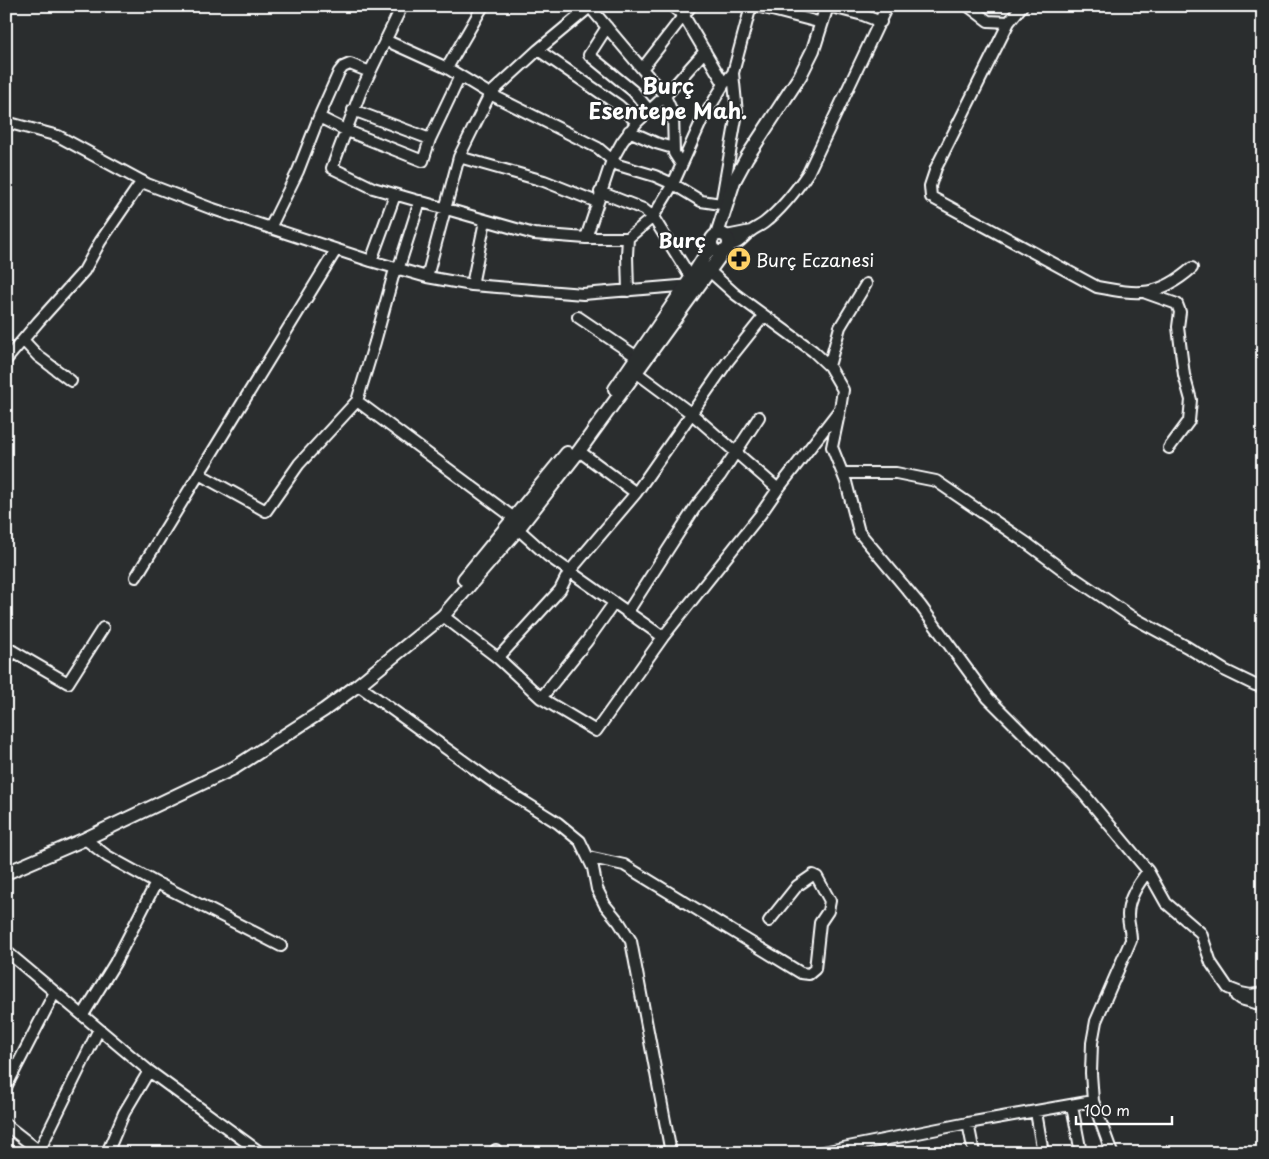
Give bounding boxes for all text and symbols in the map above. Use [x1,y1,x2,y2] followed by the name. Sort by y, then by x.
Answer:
[589,68,747,126] district label: Burç Esentepe Mah.
[658,225,706,255] district label: Burç
[726,246,752,272] pharmacy icon: Burç Eczanesi
[756,246,874,273] place label: Burç Eczanesi
[1076,1094,1173,1126] scale bar
[1084,1098,1130,1121] text: 100 m

